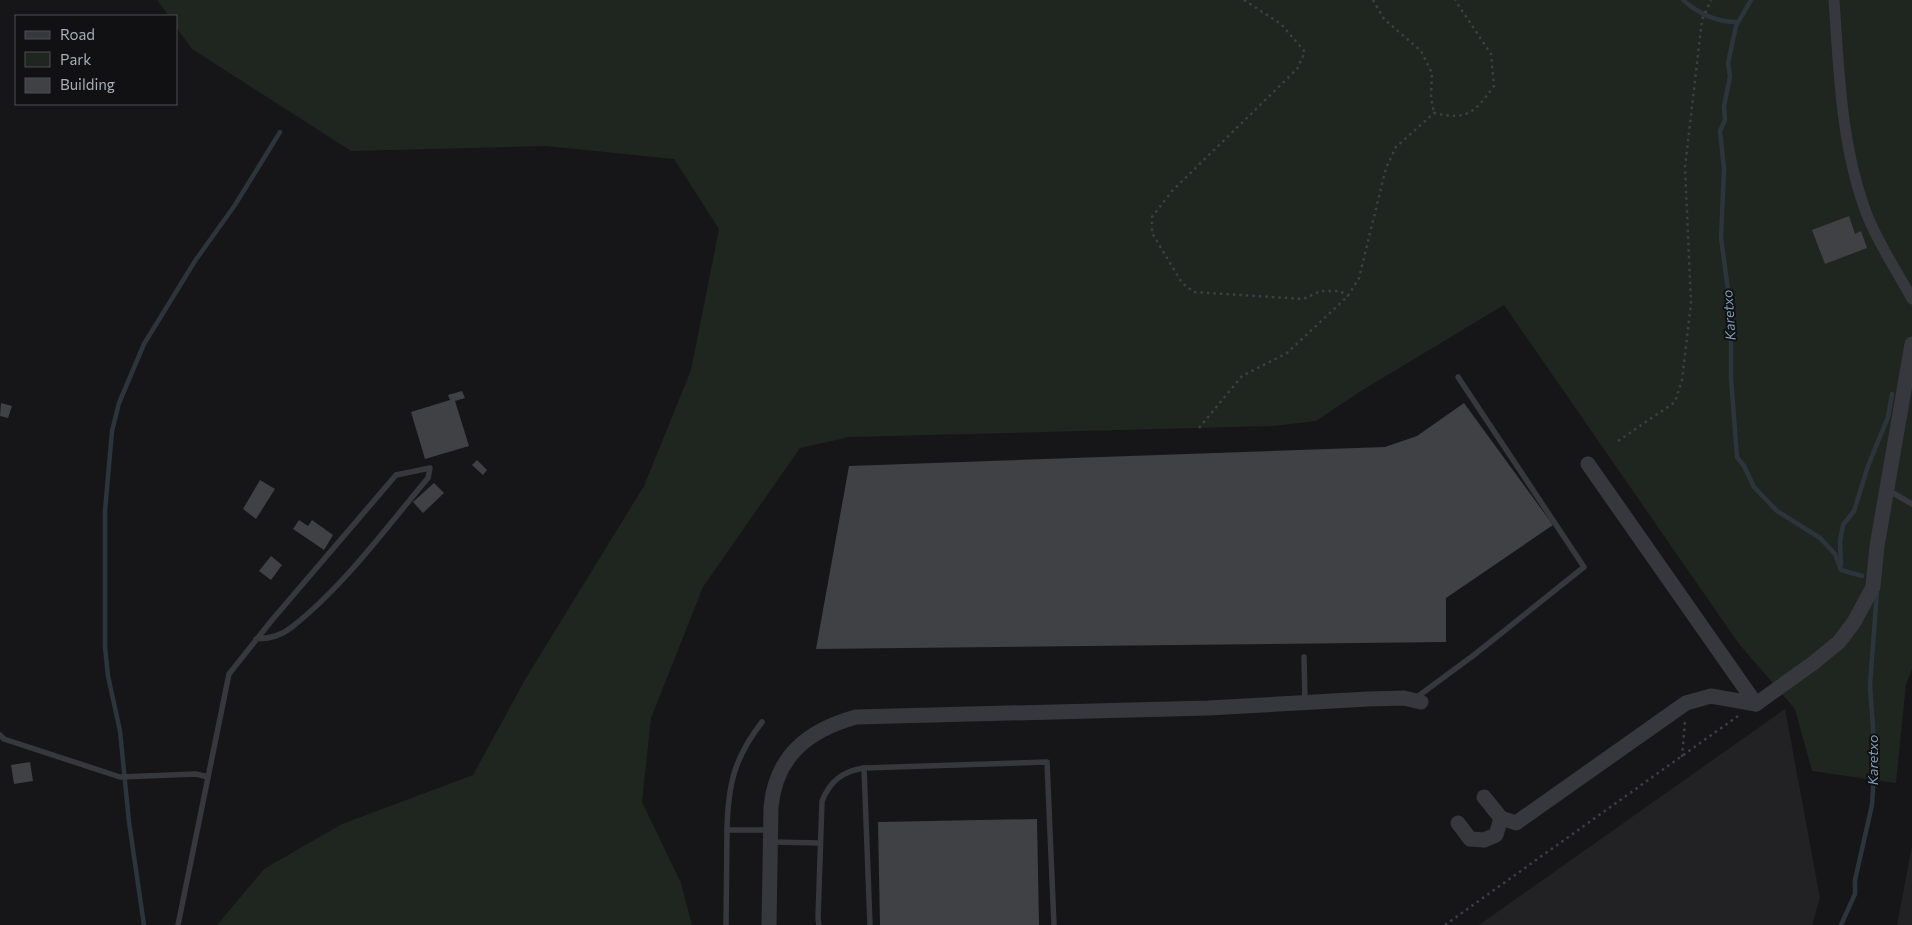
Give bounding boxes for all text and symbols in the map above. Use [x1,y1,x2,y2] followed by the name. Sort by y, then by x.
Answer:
[15,15,178,105] legend
[60,25,95,43] text: Road
[60,50,91,68] text: Park
[60,75,115,93] text: Building
[1718,289,1739,341] water label: Karetxo
[1864,735,1881,785] water label: Karetxo

